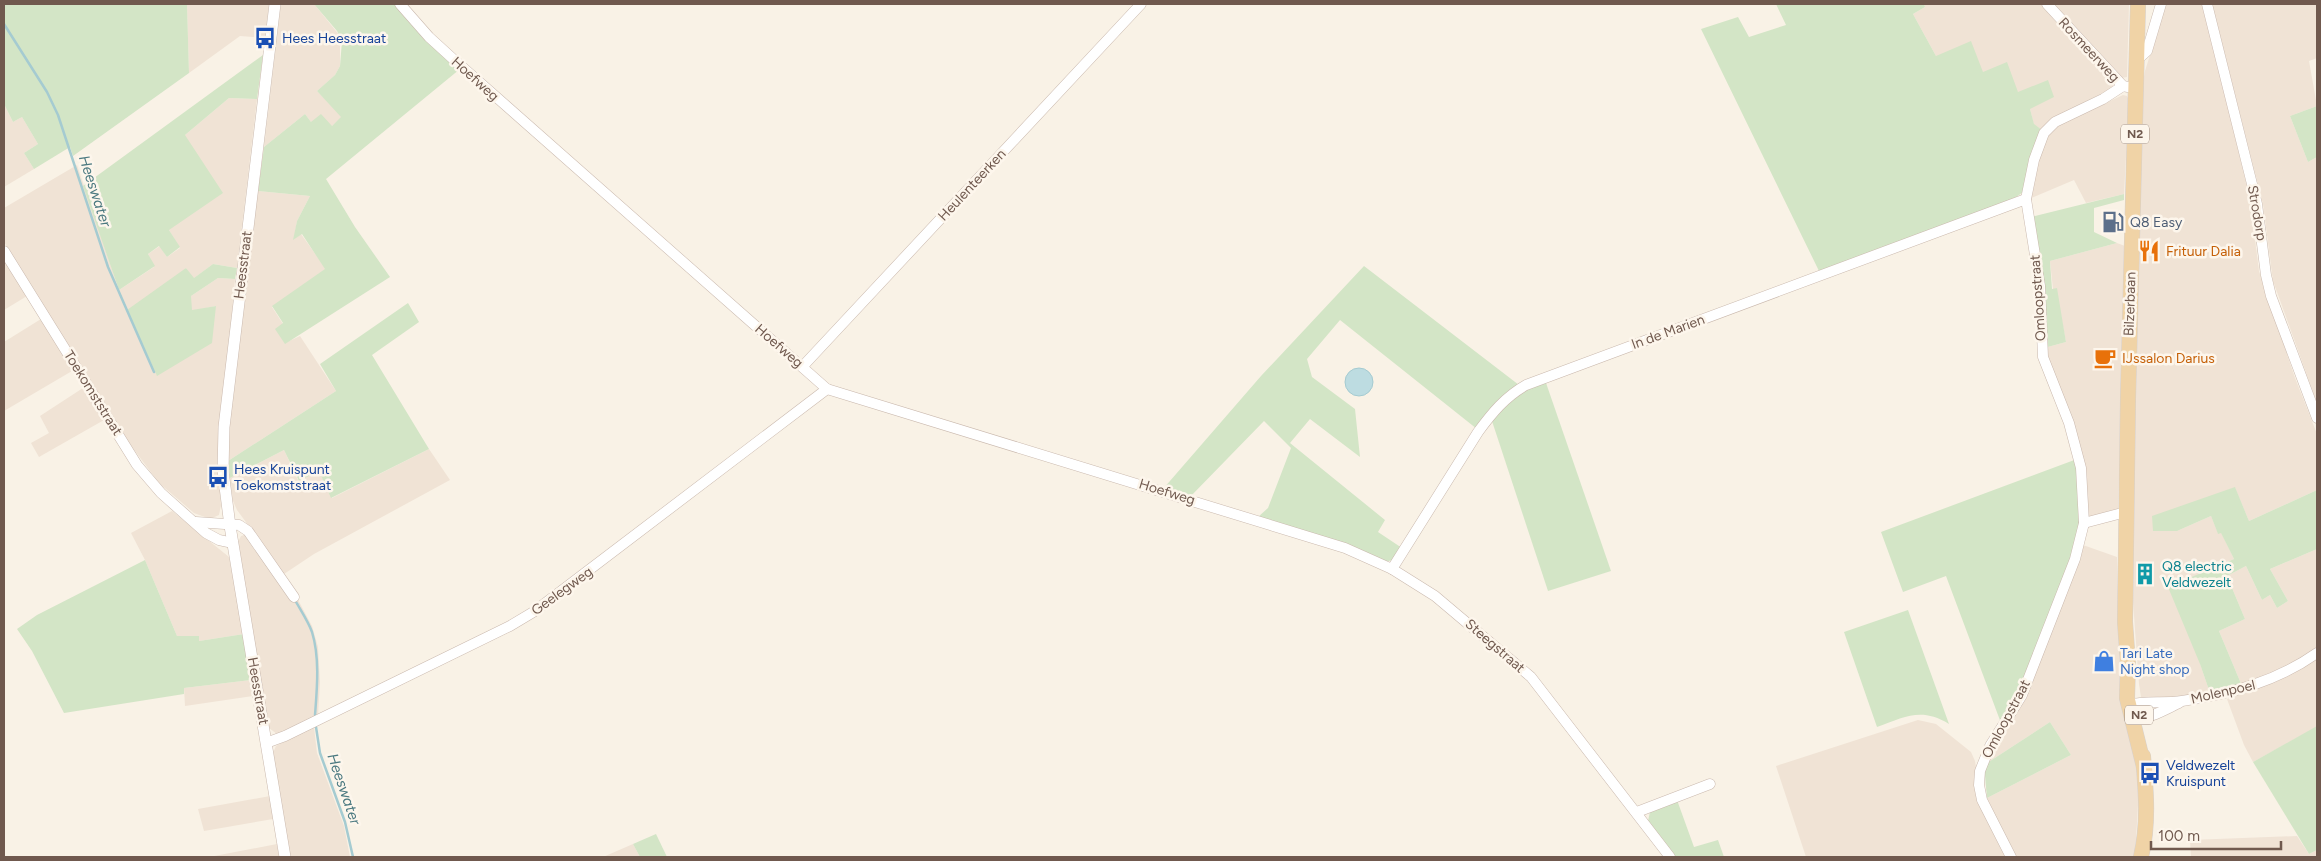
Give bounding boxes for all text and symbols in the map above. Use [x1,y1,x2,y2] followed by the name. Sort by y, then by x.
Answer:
[2055,14,2123,86] street label: Rosmeerweg
[252,25,278,51] bus stop icon: Hees Heesstraat
[282,30,386,47] place label: Hees Heesstraat
[448,53,502,105] street label: Hoefweg
[2121,125,2149,144] road number: N2
[934,145,1010,224] street label: Heulenteerken
[75,153,115,230] water label: Heeswater
[2244,184,2270,242] street label: Strodorp
[2100,209,2126,235] fuel station icon: Q8 Easy
[2130,214,2183,231] place label: Q8 Easy
[230,230,256,300] street label: Heesstraat
[2136,238,2162,264] restaurant icon: Frituur Dalia
[2166,243,2241,260] place label: Frituur Dalia
[2027,254,2049,342] street label: Omloopstraat
[2120,271,2140,336] street label: Bilzerbaan
[1629,311,1707,353] street label: In de Marien
[751,321,807,371] street label: Hoefweg
[2092,345,2118,371] cafe icon: IJssalon Darius
[60,347,126,439] street label: Toekomststraat
[2122,350,2215,367] place label: IJssalon Darius
[234,461,331,494] place label: Hees Kruispunt Toekomststraat
[205,464,231,490] bus stop icon: Hees Kruispunt Toekomststraat
[1137,475,1197,509] street label: Hoefweg
[2162,558,2232,591] place label: Q8 electric Veldwezelt
[2132,561,2158,587] building icon: Q8 electric Veldwezelt
[528,563,596,619] street label: Geelegweg
[1462,615,1528,677] street label: Steegstraat
[2120,645,2190,678] place label: Tari Late Night shop
[2091,648,2117,674] shop icon: Tari Late Night shop
[244,656,272,726] street label: Heesstraat
[2189,676,2257,708] street label: Molenpoel
[1978,677,2034,761] street label: Omloopstraat
[2125,706,2153,724] road number: N2
[323,751,365,828] water label: Heeswater
[2166,757,2235,790] place label: Veldwezelt Kruispunt
[2137,760,2163,786] bus stop icon: Veldwezelt Kruispunt
[2151,818,2281,850] scale bar
[2158,827,2200,845] text: 100 m

